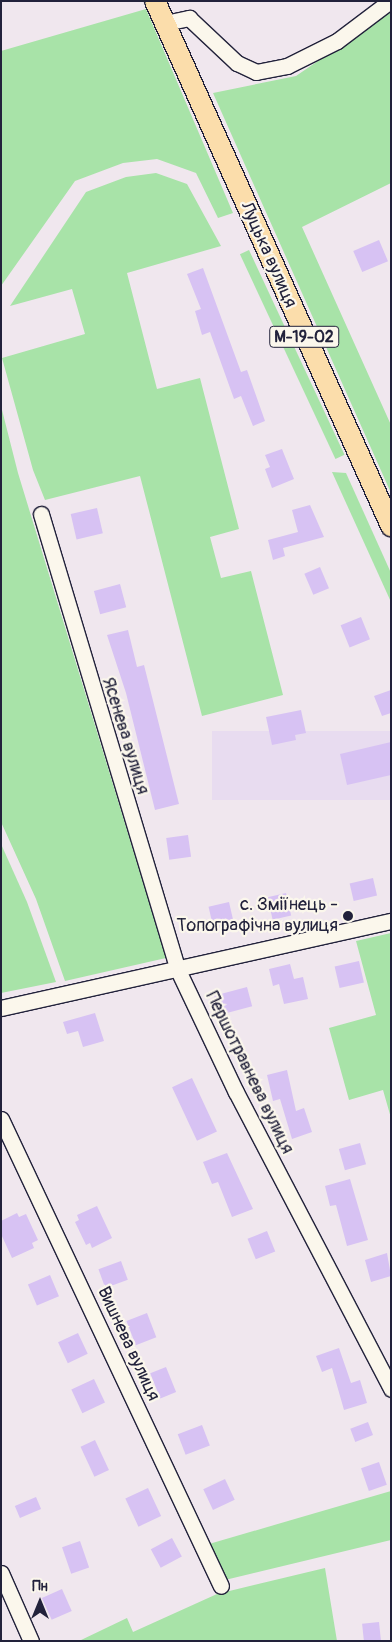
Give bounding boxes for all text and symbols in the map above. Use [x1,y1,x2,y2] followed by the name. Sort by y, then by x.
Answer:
[235,199,301,311] street label: Луцька вулиця
[269,324,339,351] road number: М-19-02
[97,675,153,797] street label: Ясенева вулиця
[176,895,338,938] place label: с. Зміїнець - Топографічна вулиця
[342,910,354,922] marker: с. Зміїнець - Топографічна вулиця
[200,988,298,1158] street label: Першотравнева вулиця
[92,1283,164,1405] street label: Вишнева вулиця
[15,1577,65,1627] north arrow
[32,1578,48,1595] text: Пн

